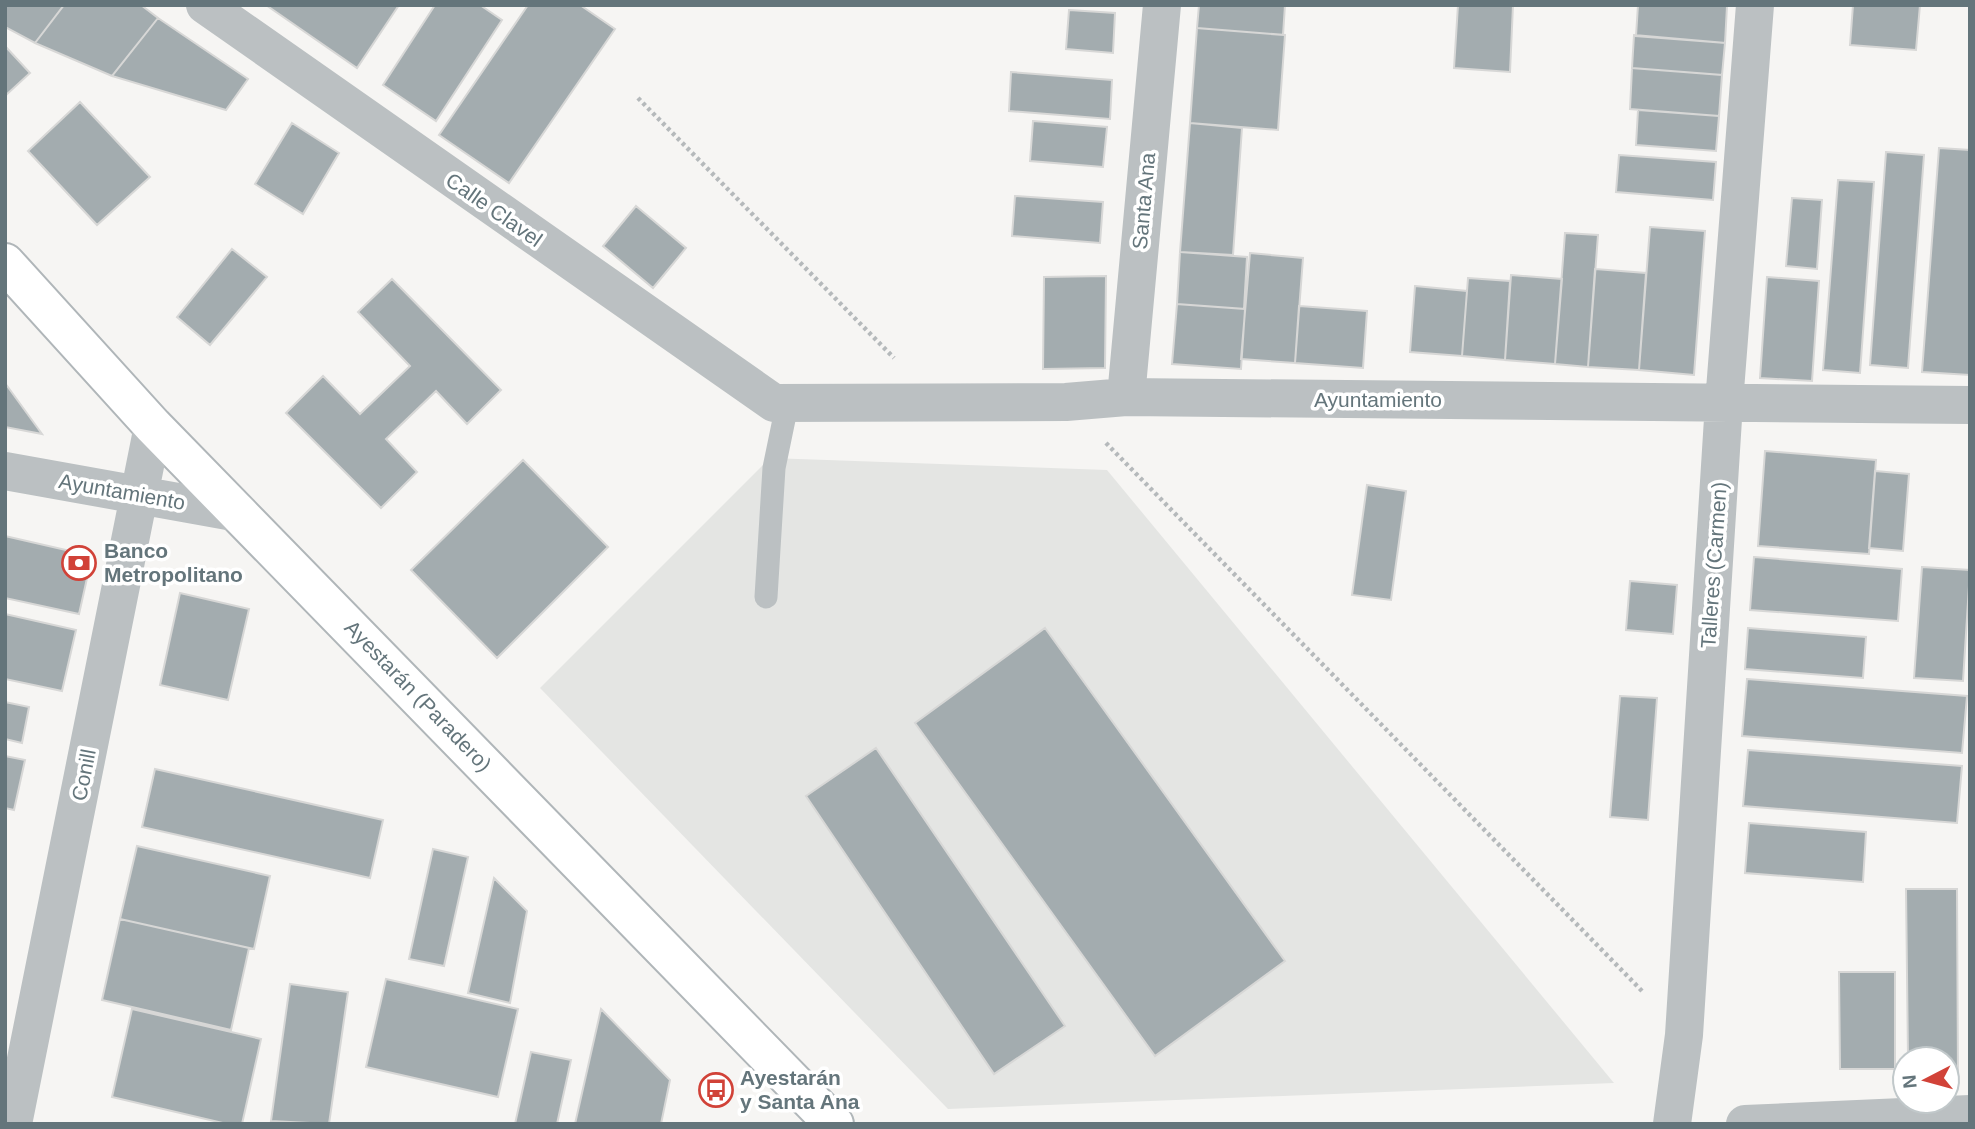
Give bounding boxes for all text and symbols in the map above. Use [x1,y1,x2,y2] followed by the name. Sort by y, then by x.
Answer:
[1128,151,1159,250] street label: Santa Ana
[442,168,547,251] street label: Calle Clavel
[1314,388,1442,411] street label: Ayuntamiento
[57,469,187,514] street label: Ayuntamiento
[1696,481,1731,649] street label: Talleres (Carmen)
[104,539,243,586] place label: Banco Metropolitano
[60,544,98,582] bank icon: Banco Metropolitano
[340,616,496,776] street label: Ayestarán (Paradero)
[67,747,100,803] street label: Conill
[1891,1045,1961,1115] north arrow
[740,1066,860,1113] place label: Ayestarán y Santa Ana
[697,1071,735,1109] bus stop icon: Ayestarán y Santa Ana
[1898,1074,1921,1090] text: N

